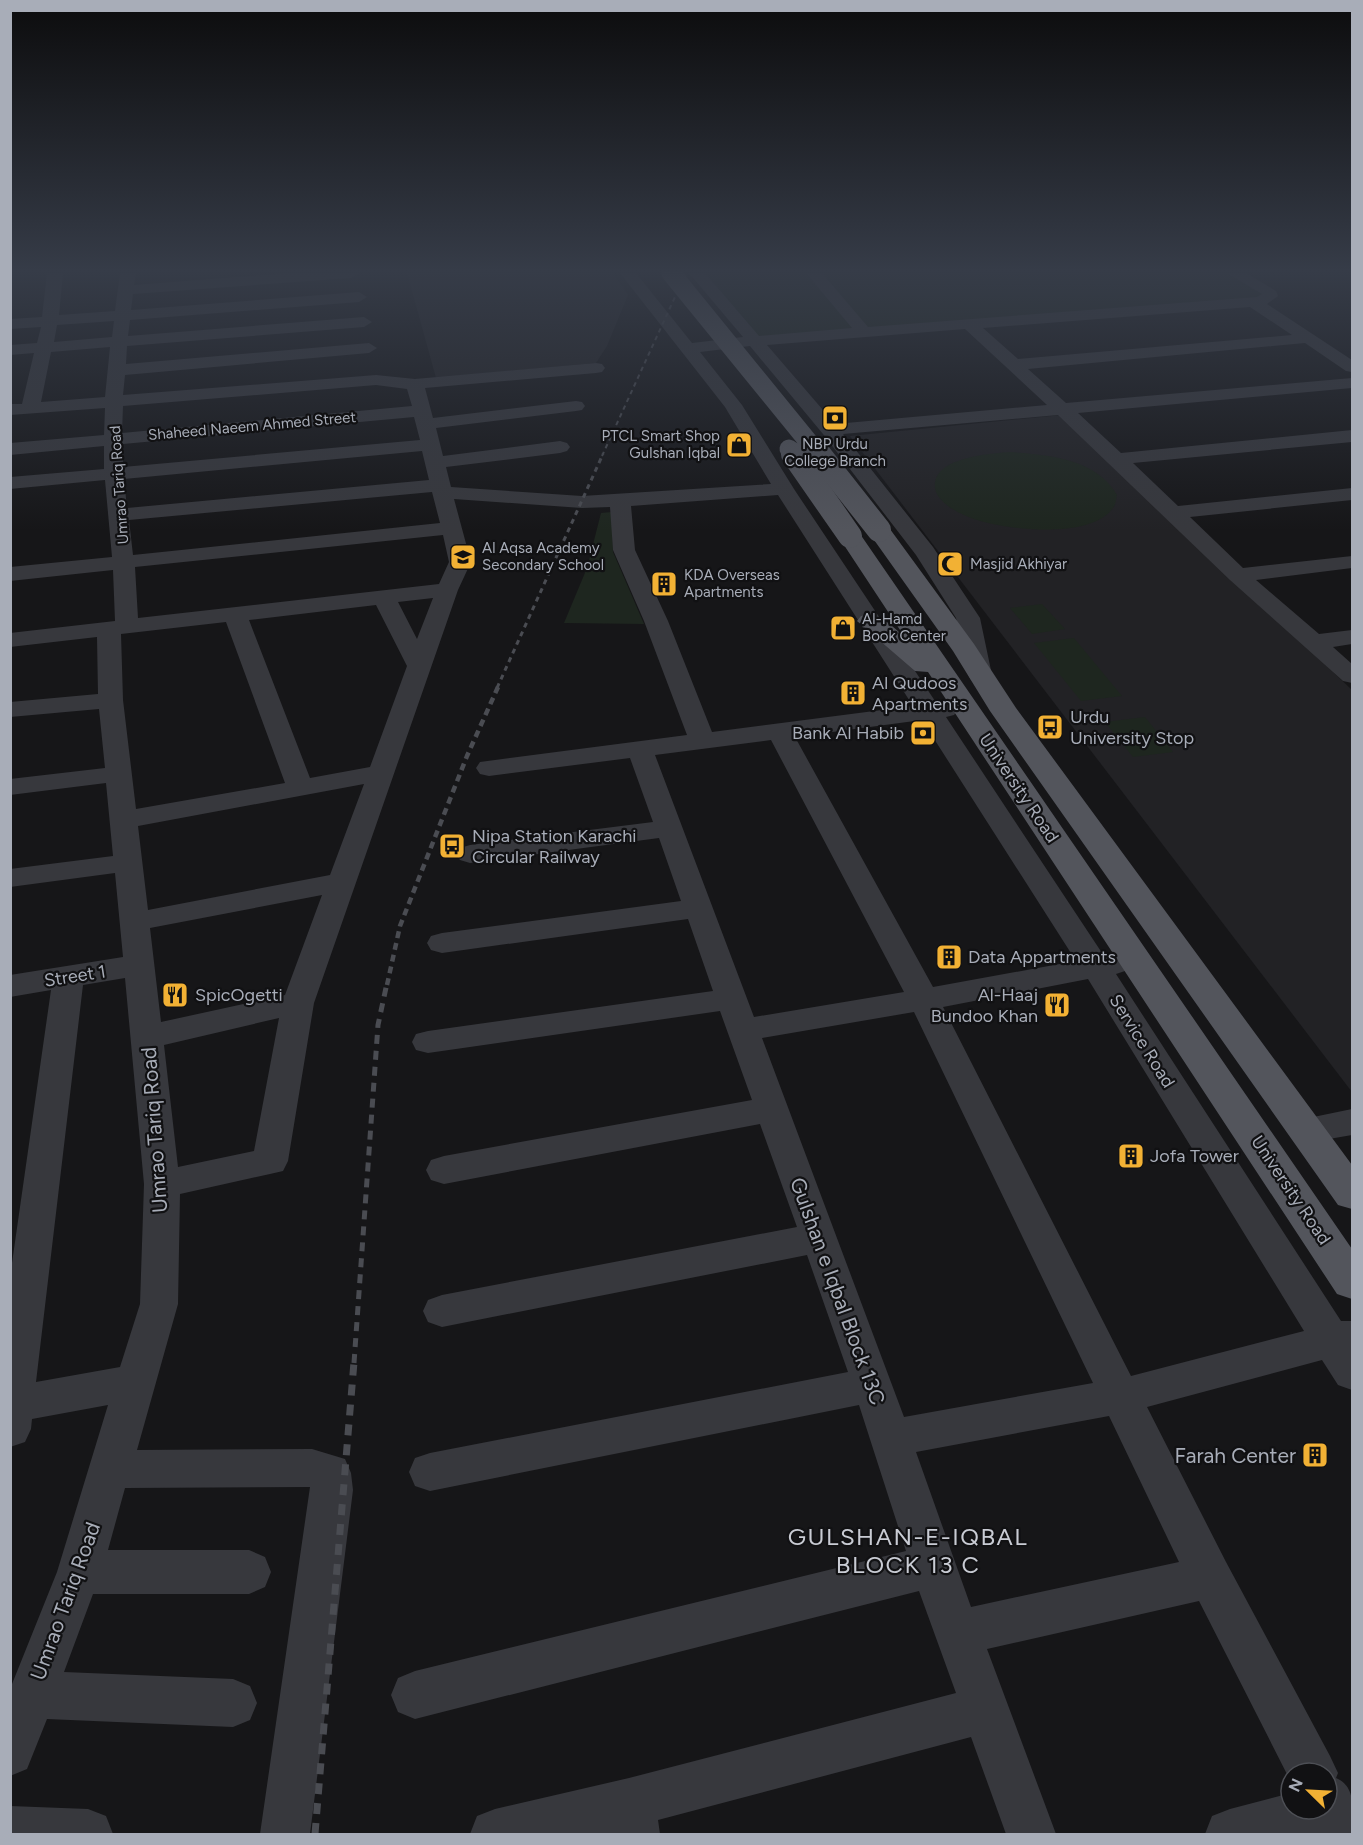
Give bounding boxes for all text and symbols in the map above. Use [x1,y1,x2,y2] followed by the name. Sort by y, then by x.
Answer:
[820,403,850,433] bank icon: NBP Urdu College Branch
[147,408,357,444] street label: Shaheed Naeem Ahmed Street
[106,425,132,545] street label: Umrao Tariq Road
[601,427,720,462] place label: PTCL Smart Shop Gulshan Iqbal
[724,430,754,460] shop icon: PTCL Smart Shop Gulshan Iqbal
[784,435,886,470] place label: NBP Urdu College Branch
[482,539,604,574] place label: Al Aqsa Academy Secondary School
[448,542,478,572] school or university icon: Al Aqsa Academy Secondary School
[935,549,965,579] mosque icon: Masjid Akhiyar
[970,555,1067,573] place label: Masjid Akhiyar
[684,566,780,601] place label: KDA Overseas Apartments
[649,569,679,599] building icon: KDA Overseas Apartments
[862,610,946,645] place label: Al-Hamd Book Center
[828,613,858,643] shop icon: Al-Hamd Book Center
[872,672,967,715] place label: Al Qudoos Apartments
[838,678,868,708] building icon: Al Qudoos Apartments
[1070,706,1194,749] place label: Urdu University Stop
[1035,712,1065,742] bus stop icon: Urdu University Stop
[908,718,938,748] bank icon: Bank Al Habib
[792,722,904,744] place label: Bank Al Habib
[974,729,1064,847] street label: University Road
[472,825,637,868] place label: Nipa Station Karachi Circular Railway
[437,831,467,861] bus stop icon: Nipa Station Karachi Circular Railway
[934,942,964,972] building icon: Data Appartments
[968,946,1116,968] place label: Data Appartments
[43,960,107,992] street label: Street 1
[160,980,190,1010] restaurant icon: SpicOgetti
[195,984,283,1006] place label: SpicOgetti
[931,984,1038,1027] place label: Al-Haaj Bundoo Khan
[1042,990,1072,1020] restaurant icon: Al-Haaj Bundoo Khan
[1105,990,1179,1092] street label: Service Road
[136,1046,172,1214] street label: Umrao Tariq Road
[1246,1131,1336,1249] street label: University Road
[1116,1141,1146,1171] building icon: Jofa Tower
[1150,1145,1239,1167] place label: Jofa Tower
[785,1174,891,1408] street label: Gulshan e Iqbal Block 13C
[1300,1440,1330,1470] building icon: Farah Center
[1175,1443,1296,1468] place label: Farah Center
[25,1518,105,1684] street label: Umrao Tariq Road
[788,1522,1028,1579] district label: GULSHAN-E-IQBAL BLOCK 13 C
[1279,1761,1339,1821] north arrow
[1285,1776,1307,1795] text: N

